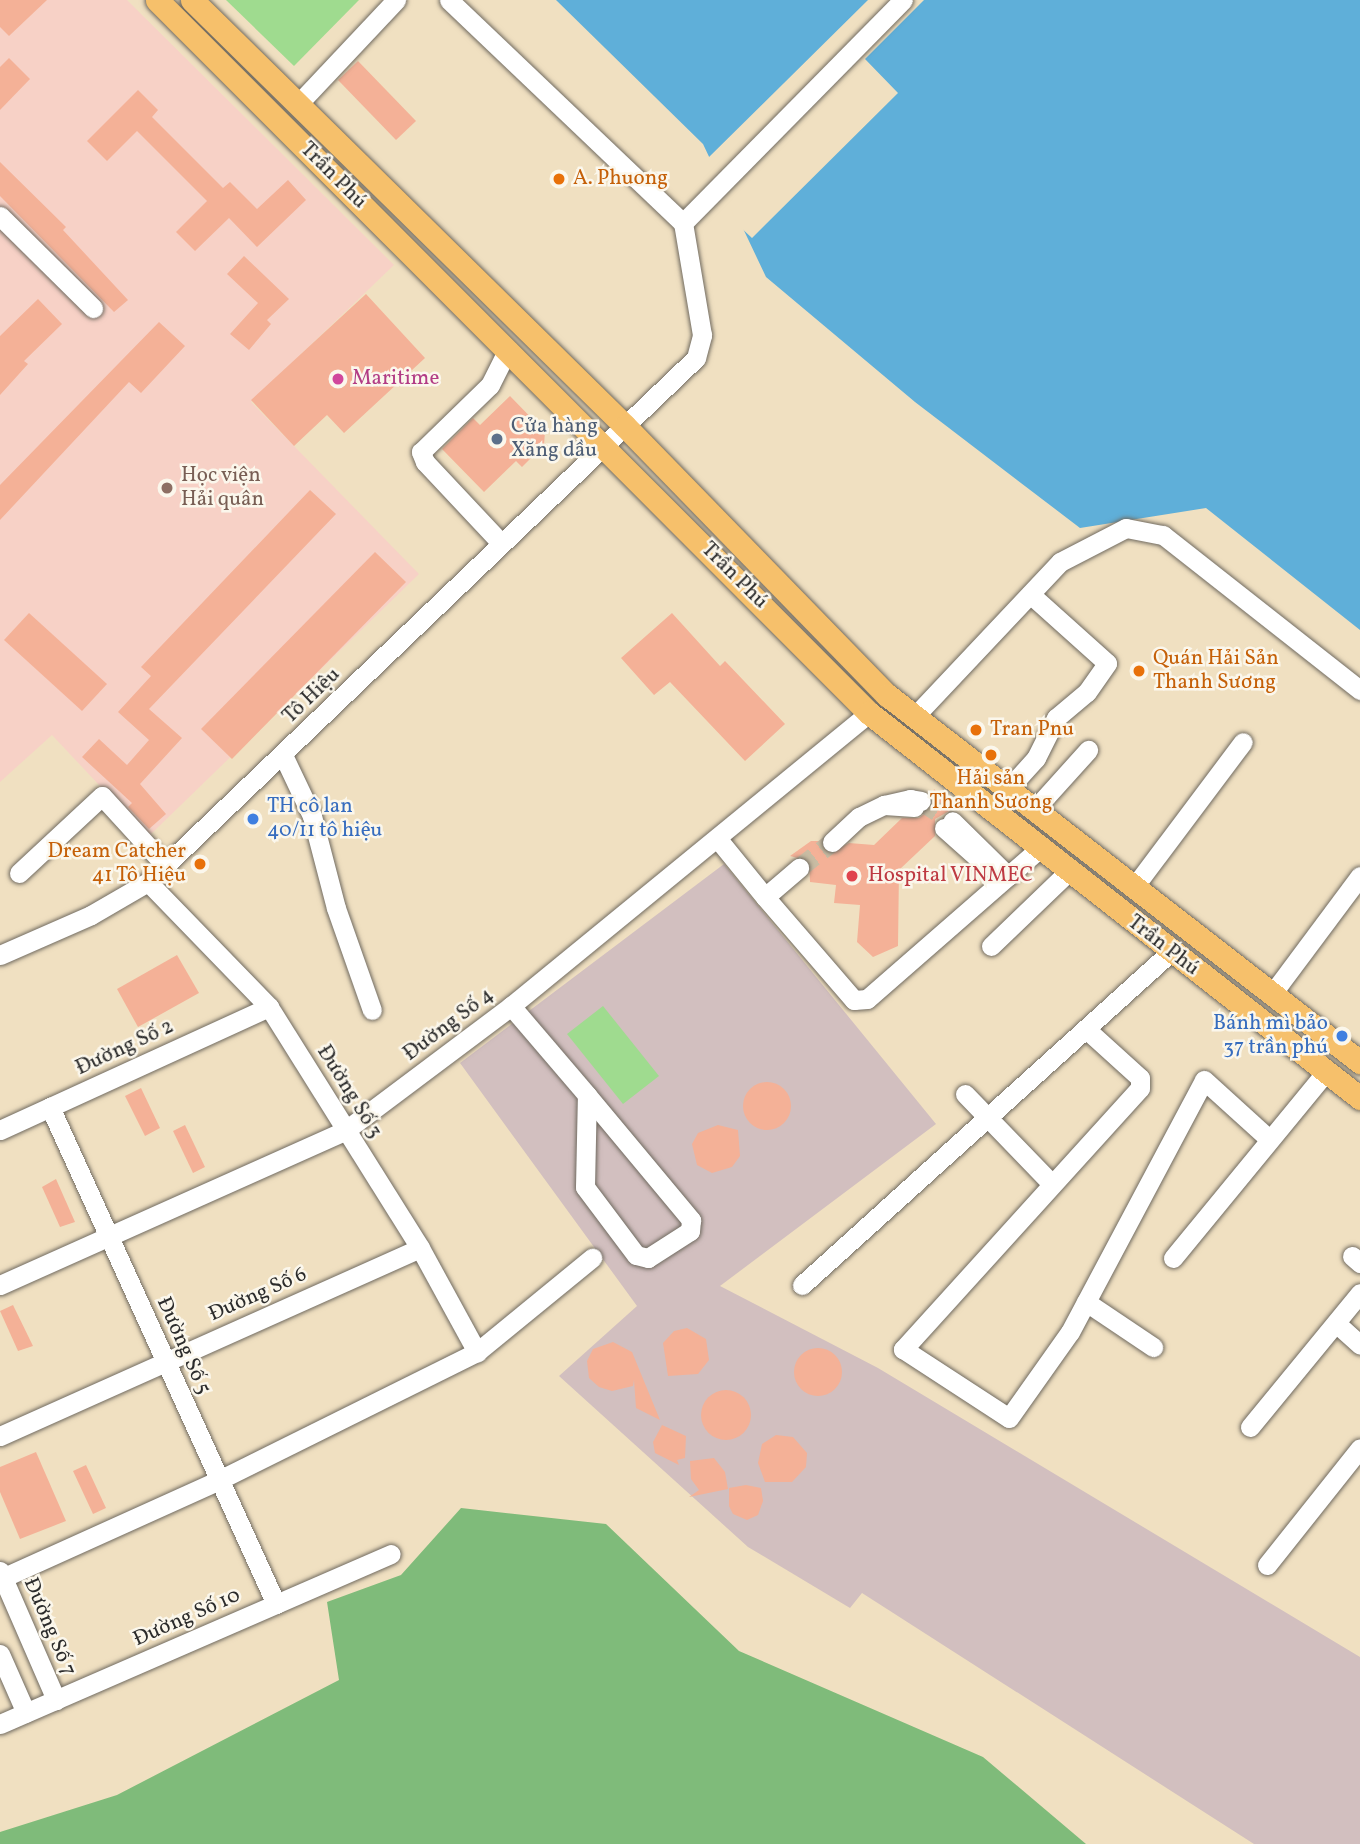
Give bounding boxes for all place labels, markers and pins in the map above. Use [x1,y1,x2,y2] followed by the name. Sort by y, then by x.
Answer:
[573,166,668,192] place label: A. Phuong
[551,171,567,187] marker: A. Phuong
[352,366,439,392] place label: Maritime
[330,371,346,387] marker: Maritime
[511,414,598,464] place label: Cửa hàng Xăng dầu
[489,431,505,447] marker: Cửa hàng Xăng dầu
[181,463,264,513] place label: Học viện Hải quân
[159,480,175,496] marker: Học viện Hải quân
[1153,646,1279,696] place label: Quán Hải Sản Thanh Sương
[1131,663,1147,679] marker: Quán Hải Sản Thanh Sương
[990,717,1074,743] place label: Tran Pnu
[968,722,984,738] marker: Tran Pnu
[983,747,999,763] marker: Hải sản Thanh Sương
[929,766,1053,816] place label: Hải sản Thanh Sương
[267,794,382,844] place label: TH cô lan 40/11 tô hiệu
[245,811,261,827] marker: TH cô lan 40/11 tô hiệu
[48,839,186,889] place label: Dream Catcher 41 Tô Hiệu
[192,856,208,872] marker: Dream Catcher 41 Tô Hiệu
[868,863,1034,889] place label: Hospital VINMEC
[842,866,862,886] marker: Hospital VINMEC
[1213,1011,1328,1061] place label: Bánh mì bảo 37 trần phú
[1334,1028,1350,1044] marker: Bánh mì bảo 37 trần phú

